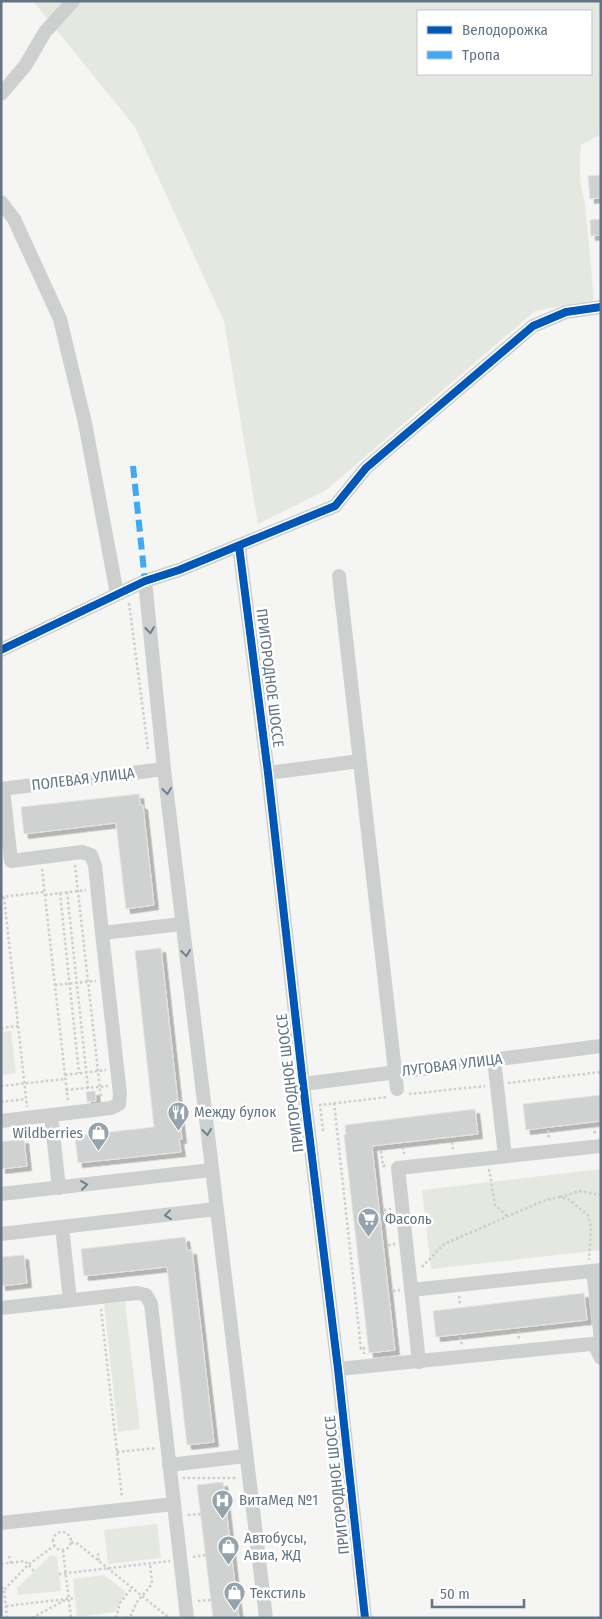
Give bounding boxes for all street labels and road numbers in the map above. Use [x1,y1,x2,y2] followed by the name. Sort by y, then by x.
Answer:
[253,608,287,748] street label: ПРИГОРОДНОЕ ШОССЕ
[30,764,136,794] street label: ПОЛЕВАЯ УЛИЦА
[273,1013,307,1153] street label: ПРИГОРОДНОЕ ШОССЕ
[401,1050,503,1080] street label: ЛУГОВАЯ УЛИЦА
[321,1415,353,1555] street label: ПРИГОРОДНОЕ ШОССЕ

